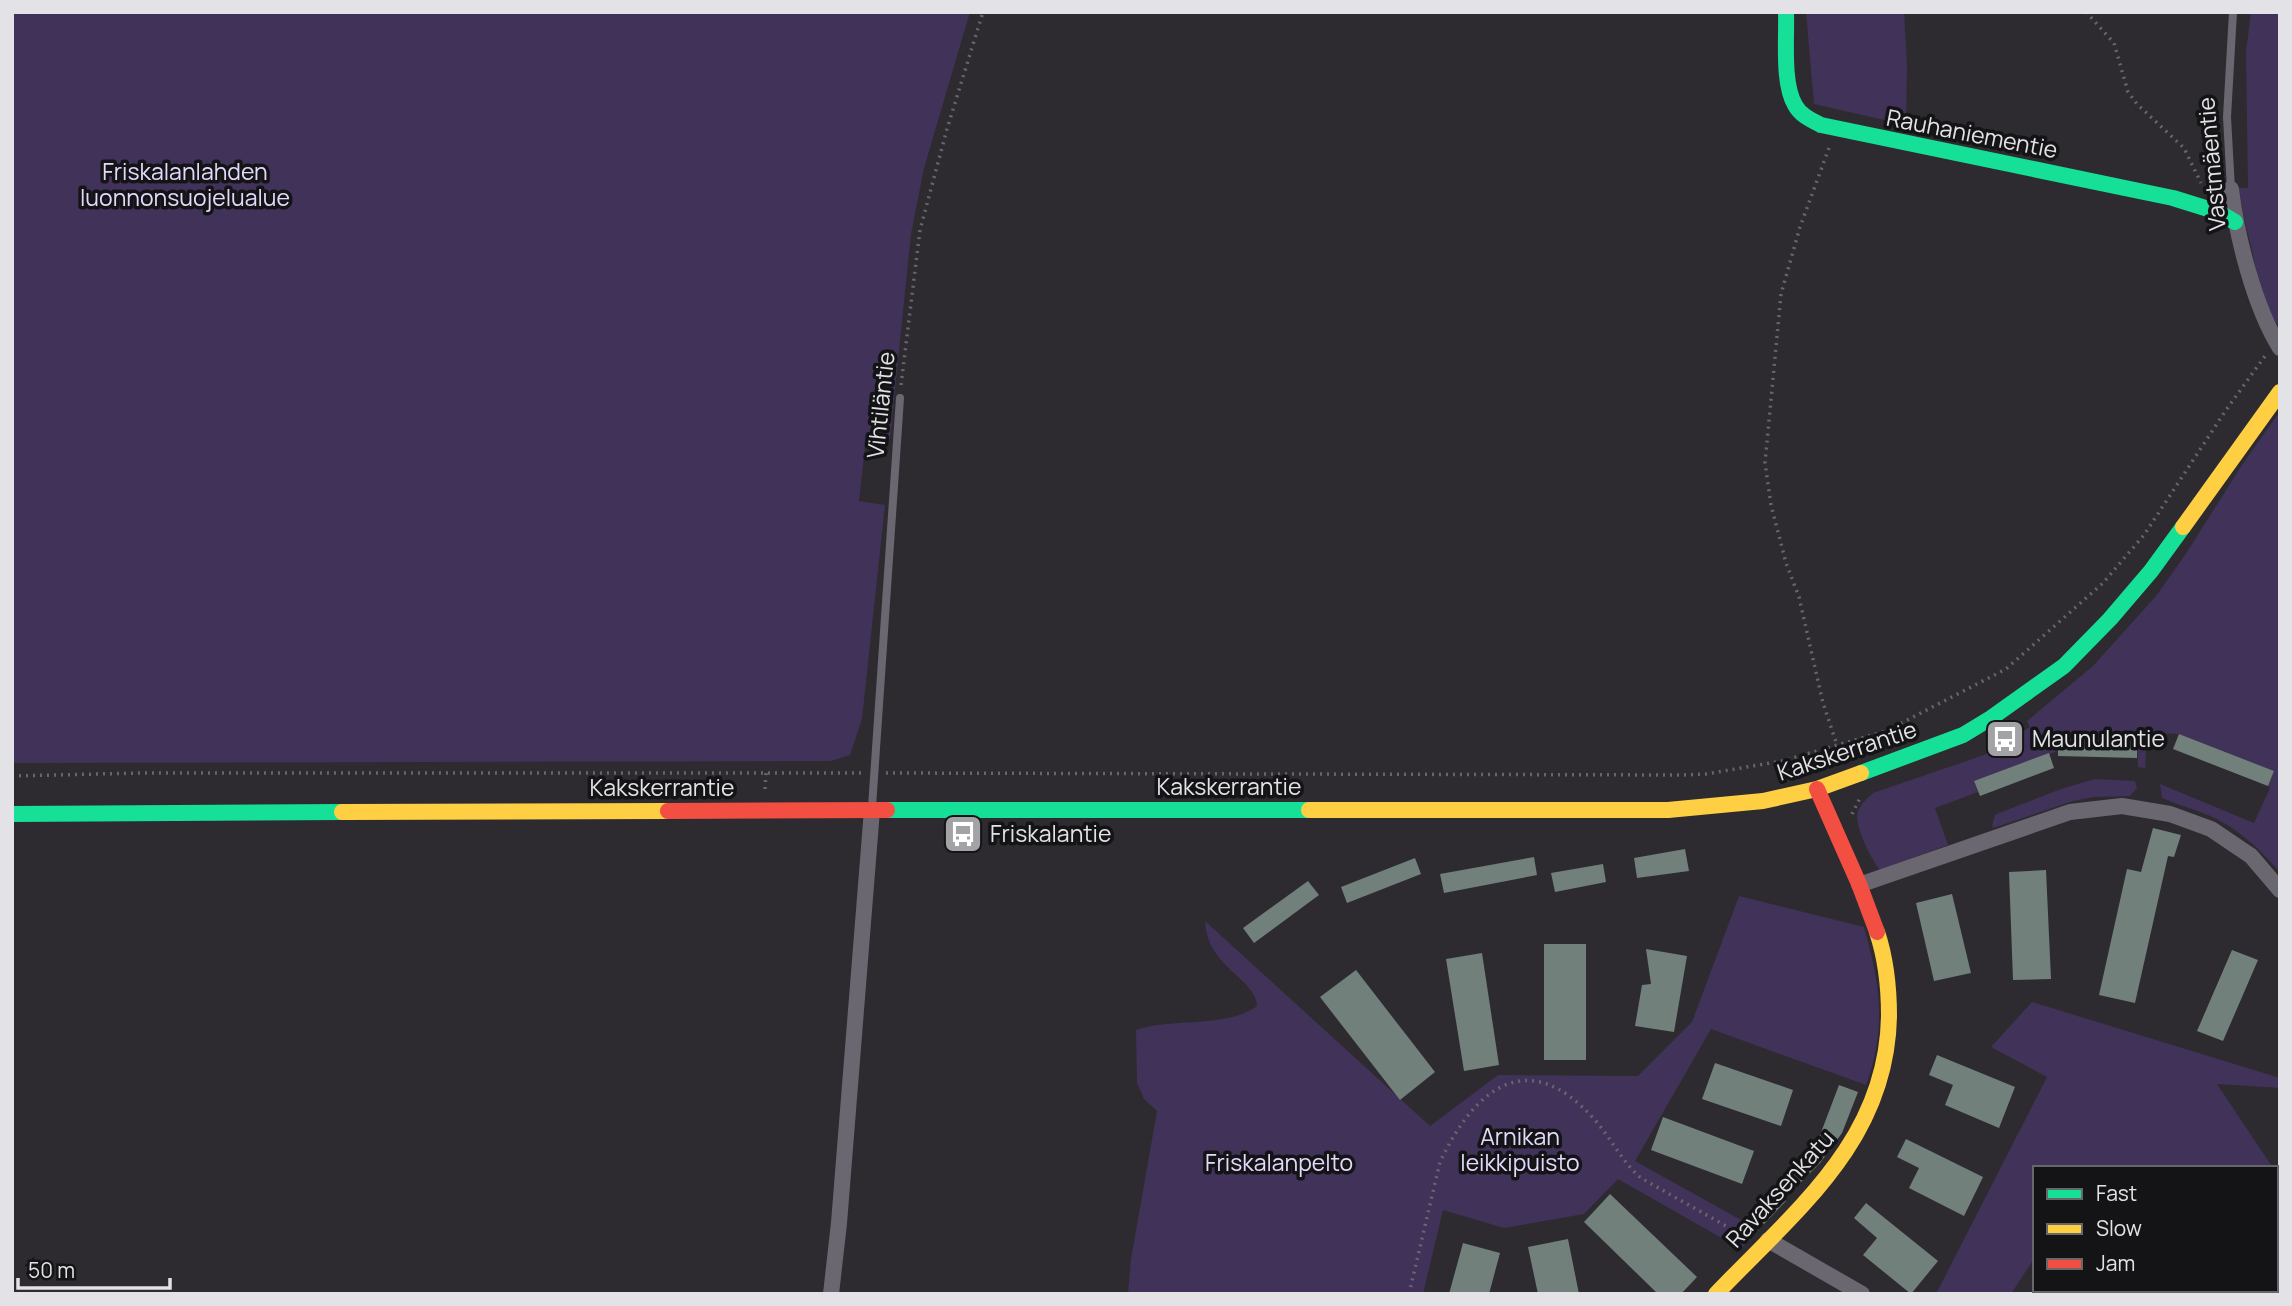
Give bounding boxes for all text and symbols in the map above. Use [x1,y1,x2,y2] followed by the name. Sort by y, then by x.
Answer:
[2189,96,2233,232] street label: Vastmäentie
[1884,101,2061,165] street label: Rauhaniementie
[80,155,290,213] park label: Friskalanlahden luonnonsuojelualue
[859,350,902,460] street label: Vihtiläntie
[1773,712,1921,788] street label: Kakskerrantie
[1984,718,2026,760] bus stop icon: Maunulantie
[2032,722,2165,754] place label: Maunulantie
[1157,770,1301,802] street label: Kakskerrantie
[590,771,734,803] street label: Kakskerrantie
[942,813,984,855] bus stop icon: Friskalantie
[990,817,1111,849] place label: Friskalantie
[1460,1120,1580,1178] park label: Arnikan leikkipuisto
[1718,1123,1841,1254] street label: Ravaksenkatu
[1205,1146,1353,1178] park label: Friskalanpelto
[2033,1166,2278,1292] legend
[2096,1179,2137,1207] text: Fast
[2096,1214,2142,1242] text: Slow
[18,1246,170,1290] scale bar
[2096,1249,2135,1277] text: Jam
[28,1256,75,1284] text: 50 m

